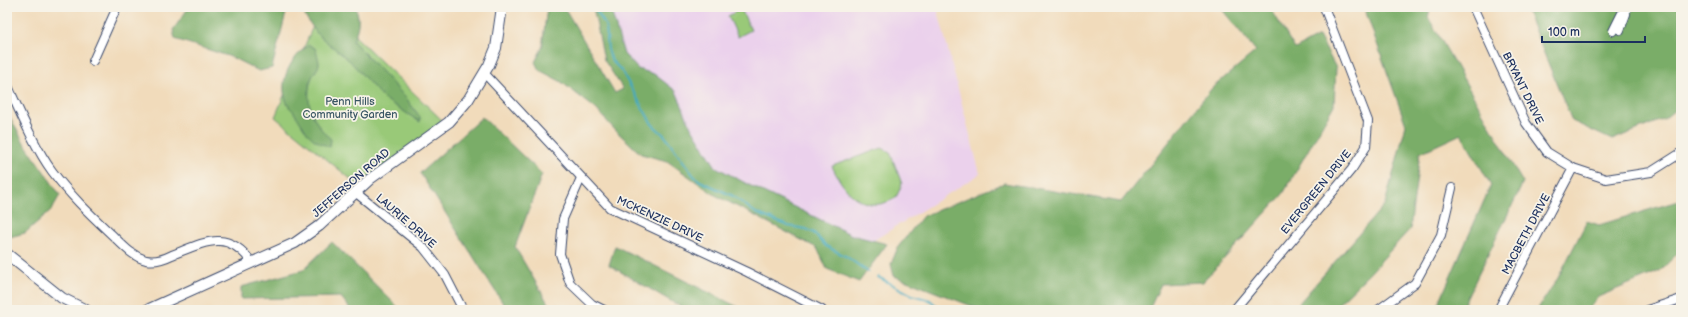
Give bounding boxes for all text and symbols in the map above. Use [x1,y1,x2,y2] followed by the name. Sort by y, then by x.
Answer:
[1542,18,1645,44] scale bar
[1548,25,1580,40] text: 100 m
[1500,50,1546,126] street label: BRYANT DRIVE
[303,95,397,121] park label: Penn Hills Community Garden
[310,146,392,220] street label: JEFFERSON ROAD
[1278,147,1354,237] street label: EVERGREEN DRIVE
[373,191,439,251] street label: LAURIE DRIVE
[1499,191,1553,277] street label: MACBETH DRIVE
[615,193,705,245] street label: MCKENZIE DRIVE

